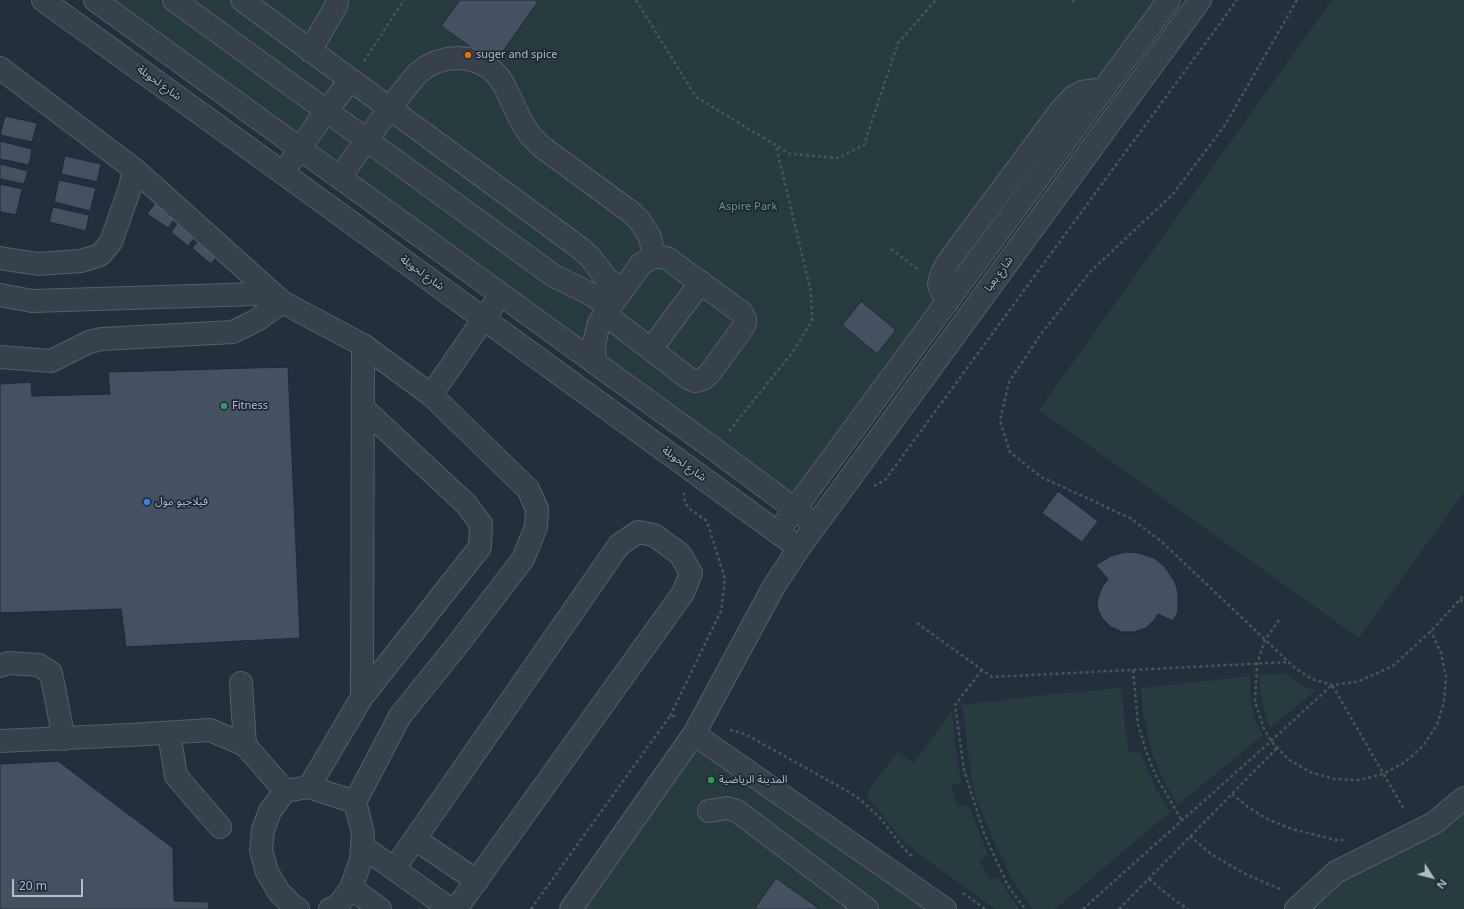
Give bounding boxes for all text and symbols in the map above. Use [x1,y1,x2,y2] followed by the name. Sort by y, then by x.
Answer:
[476,48,557,62] place label: suger and spice
[463,50,473,60] marker: suger and spice
[134,63,184,103] street label: شارع لحويلة
[719,200,777,214] park label: Aspire Park
[397,253,447,293] street label: شارع لحويلة
[982,254,1016,294] street label: شارع بعيا
[232,399,268,413] place label: Fitness
[219,401,229,411] marker: Fitness
[659,444,709,484] street label: شارع لحويلة
[155,495,208,509] place label: فيلاجيو مول
[142,497,152,507] marker: فيلاجيو مول
[719,773,787,787] place label: المدينة الرياضية
[706,775,716,785] marker: المدينة الرياضية
[1412,857,1452,897] north arrow
[14,871,85,897] scale bar
[1433,876,1451,892] text: N
[19,877,47,894] text: 20 m

